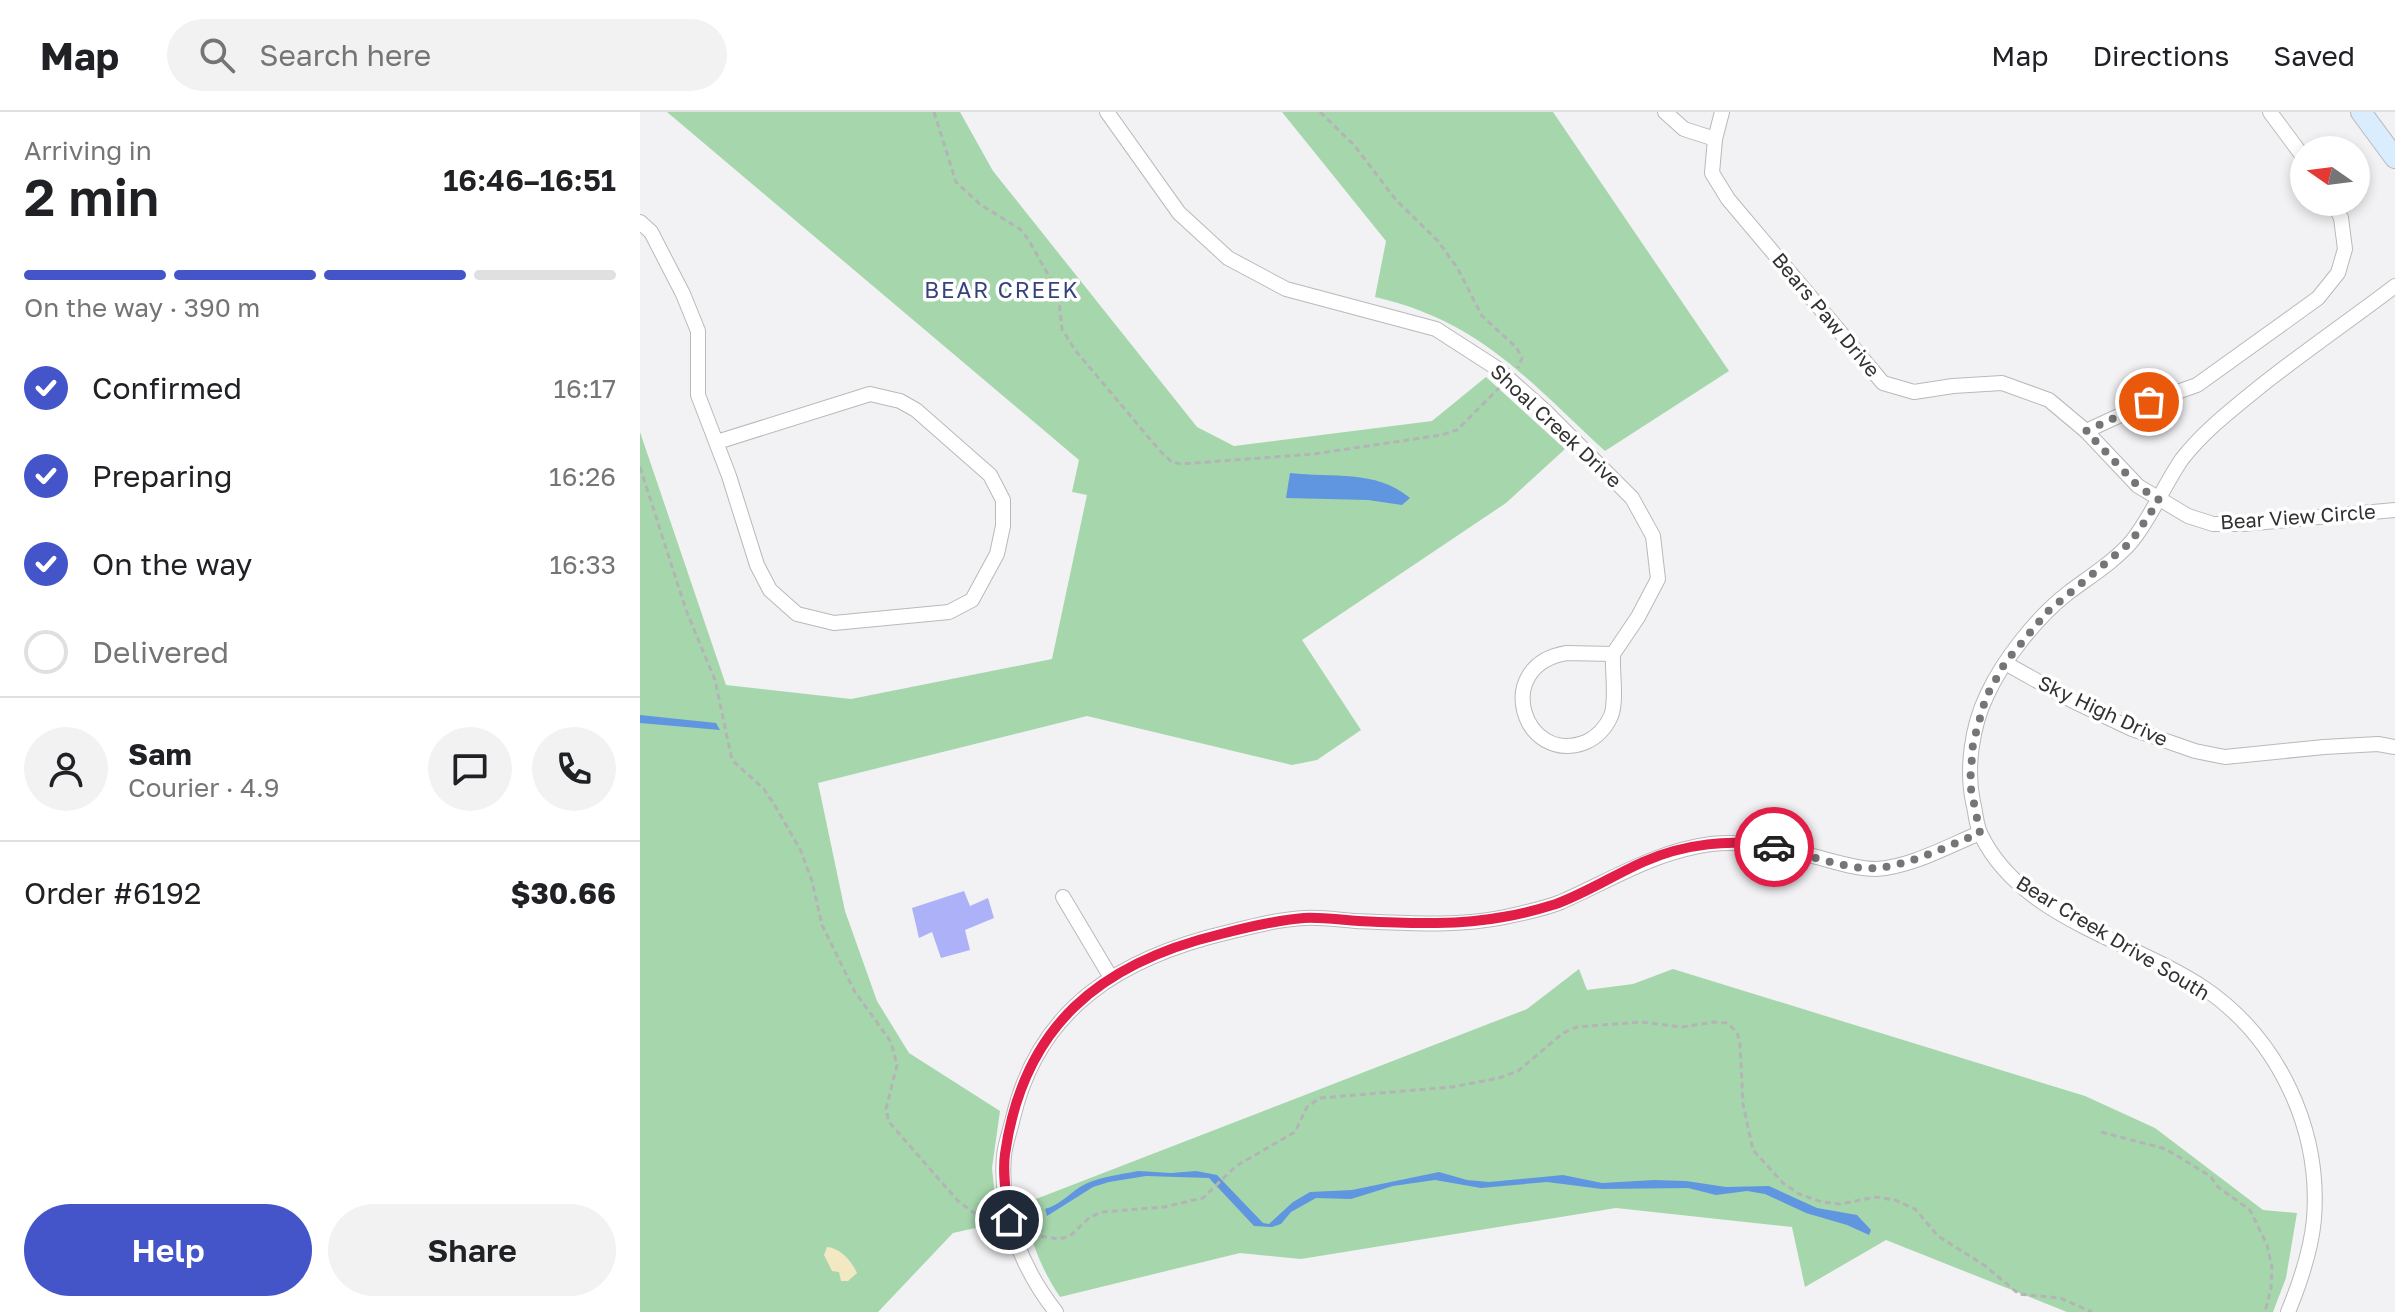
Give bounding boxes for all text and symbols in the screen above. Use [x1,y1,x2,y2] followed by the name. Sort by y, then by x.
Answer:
[167,19,727,91] search box
[40,33,119,78] text: Map
[195,33,239,77] icon: search
[259,37,431,73] text: Search here
[1991,39,2048,72] text: Map
[2092,39,2229,72] text: Directions
[2273,39,2355,72] text: Saved
[24,135,152,166] text: Arriving in
[2290,136,2370,216] north arrow
[2290,136,2370,216] map controls
[443,162,616,198] text: 16:46–16:51
[24,165,159,227] text: 2 min
[1768,247,1886,381] street label: Bears Paw Drive
[924,276,1080,303] district label: BEAR CREEK
[24,292,260,323] text: On the way · 390 m
[1486,359,1627,492] street label: Shoal Creek Drive
[24,366,68,410] icon: check
[2115,368,2183,436] pin
[92,370,242,406] text: Confirmed
[553,373,616,404] text: 16:17
[2127,380,2171,424] icon: bag
[24,454,68,498] icon: check
[92,458,233,494] text: Preparing
[549,461,616,492] text: 16:26
[2219,499,2376,533] street label: Bear View Circle
[24,542,68,586] icon: check
[92,546,252,582] text: On the way
[549,549,616,580] text: 16:33
[92,634,229,670] text: Delivered
[2035,670,2172,751] street label: Sky High Drive
[24,727,108,811] button: person
[428,727,512,811] button: chat
[532,727,616,811] button: phone
[128,736,192,772] text: Sam
[128,772,280,803] text: Courier · 4.9
[1734,807,1814,887] courier
[1752,825,1796,869] icon: car
[2012,870,2215,1004] street label: Bear Creek Drive South
[24,875,201,911] text: Order #6192
[510,875,616,911] text: $30.66
[975,1186,1043,1254] pin
[987,1198,1031,1242] icon: home
[24,1204,312,1296] button: Help
[328,1204,616,1296] button: Share

